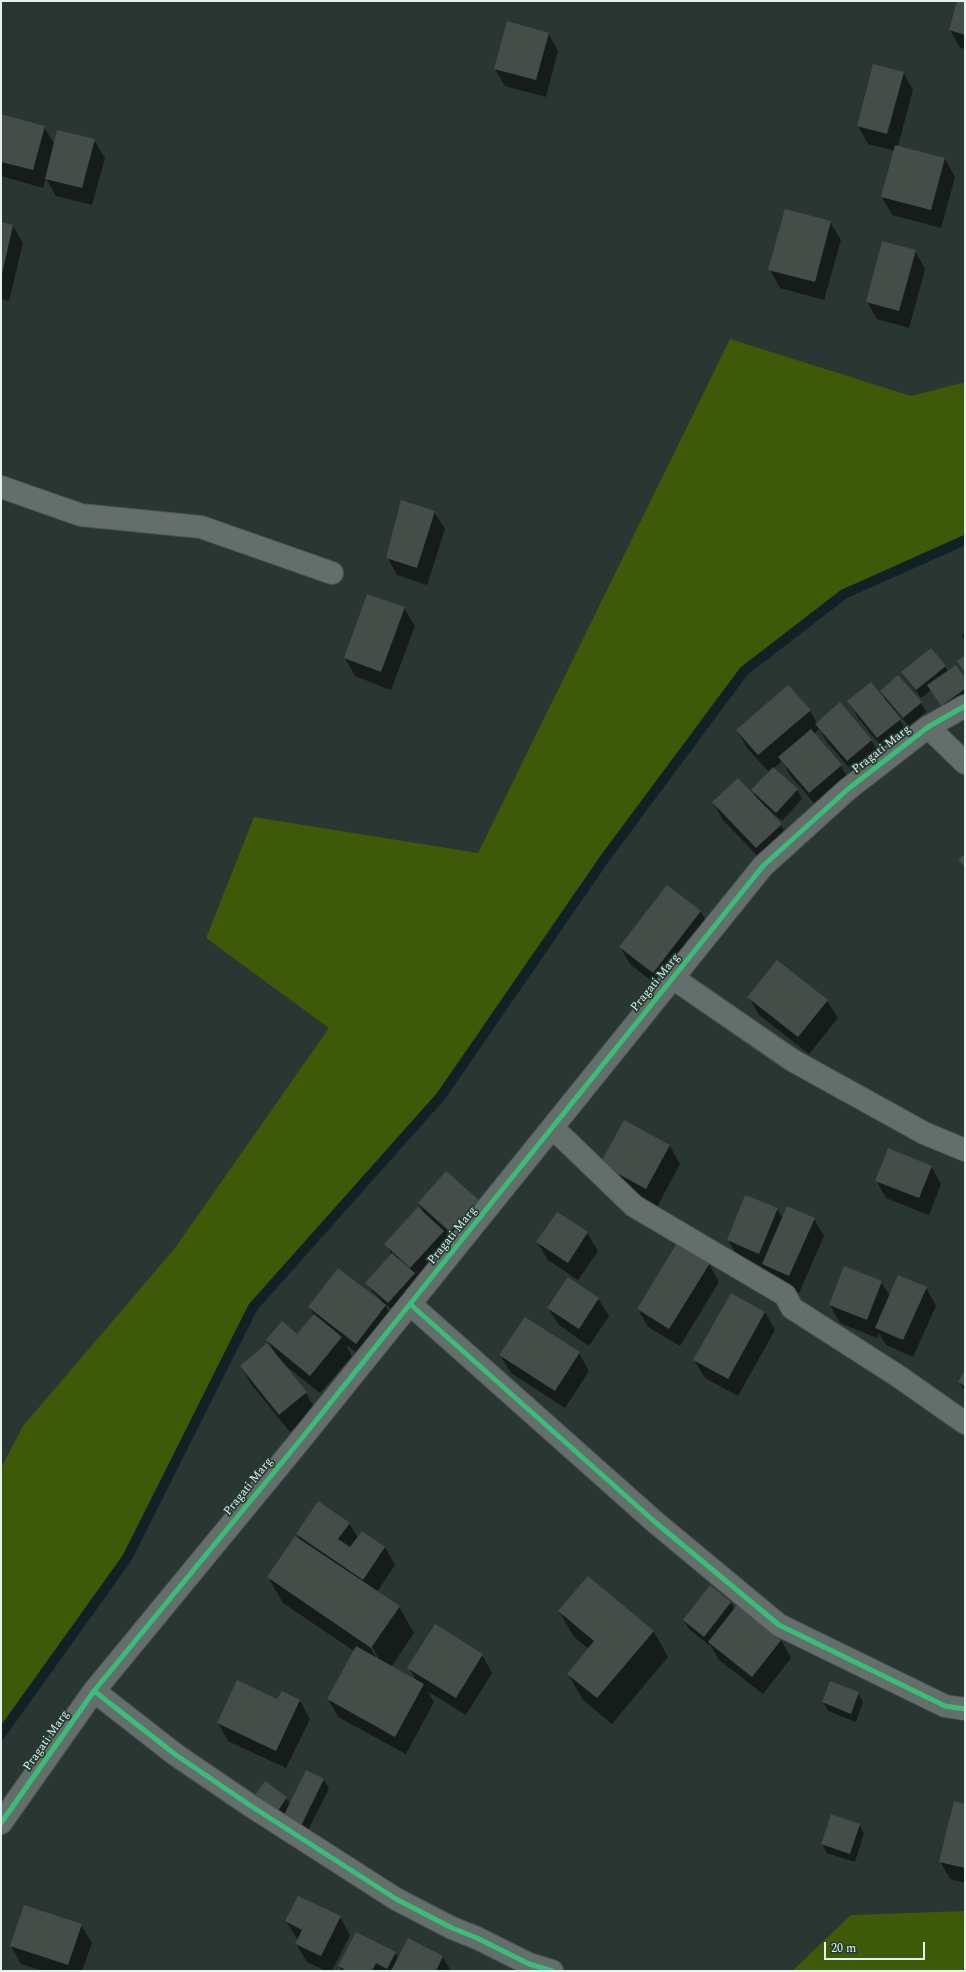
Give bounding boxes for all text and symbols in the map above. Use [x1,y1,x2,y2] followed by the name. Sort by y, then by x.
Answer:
[850,723,914,777] street label: Pragati Marg
[628,951,684,1015] street label: Pragati Marg
[425,1204,481,1268] street label: Pragati Marg
[221,1455,277,1519] street label: Pragati Marg
[21,1708,73,1774] street label: Pragati Marg
[826,1934,927,1960] scale bar
[831,1939,856,1958] text: 20 m

